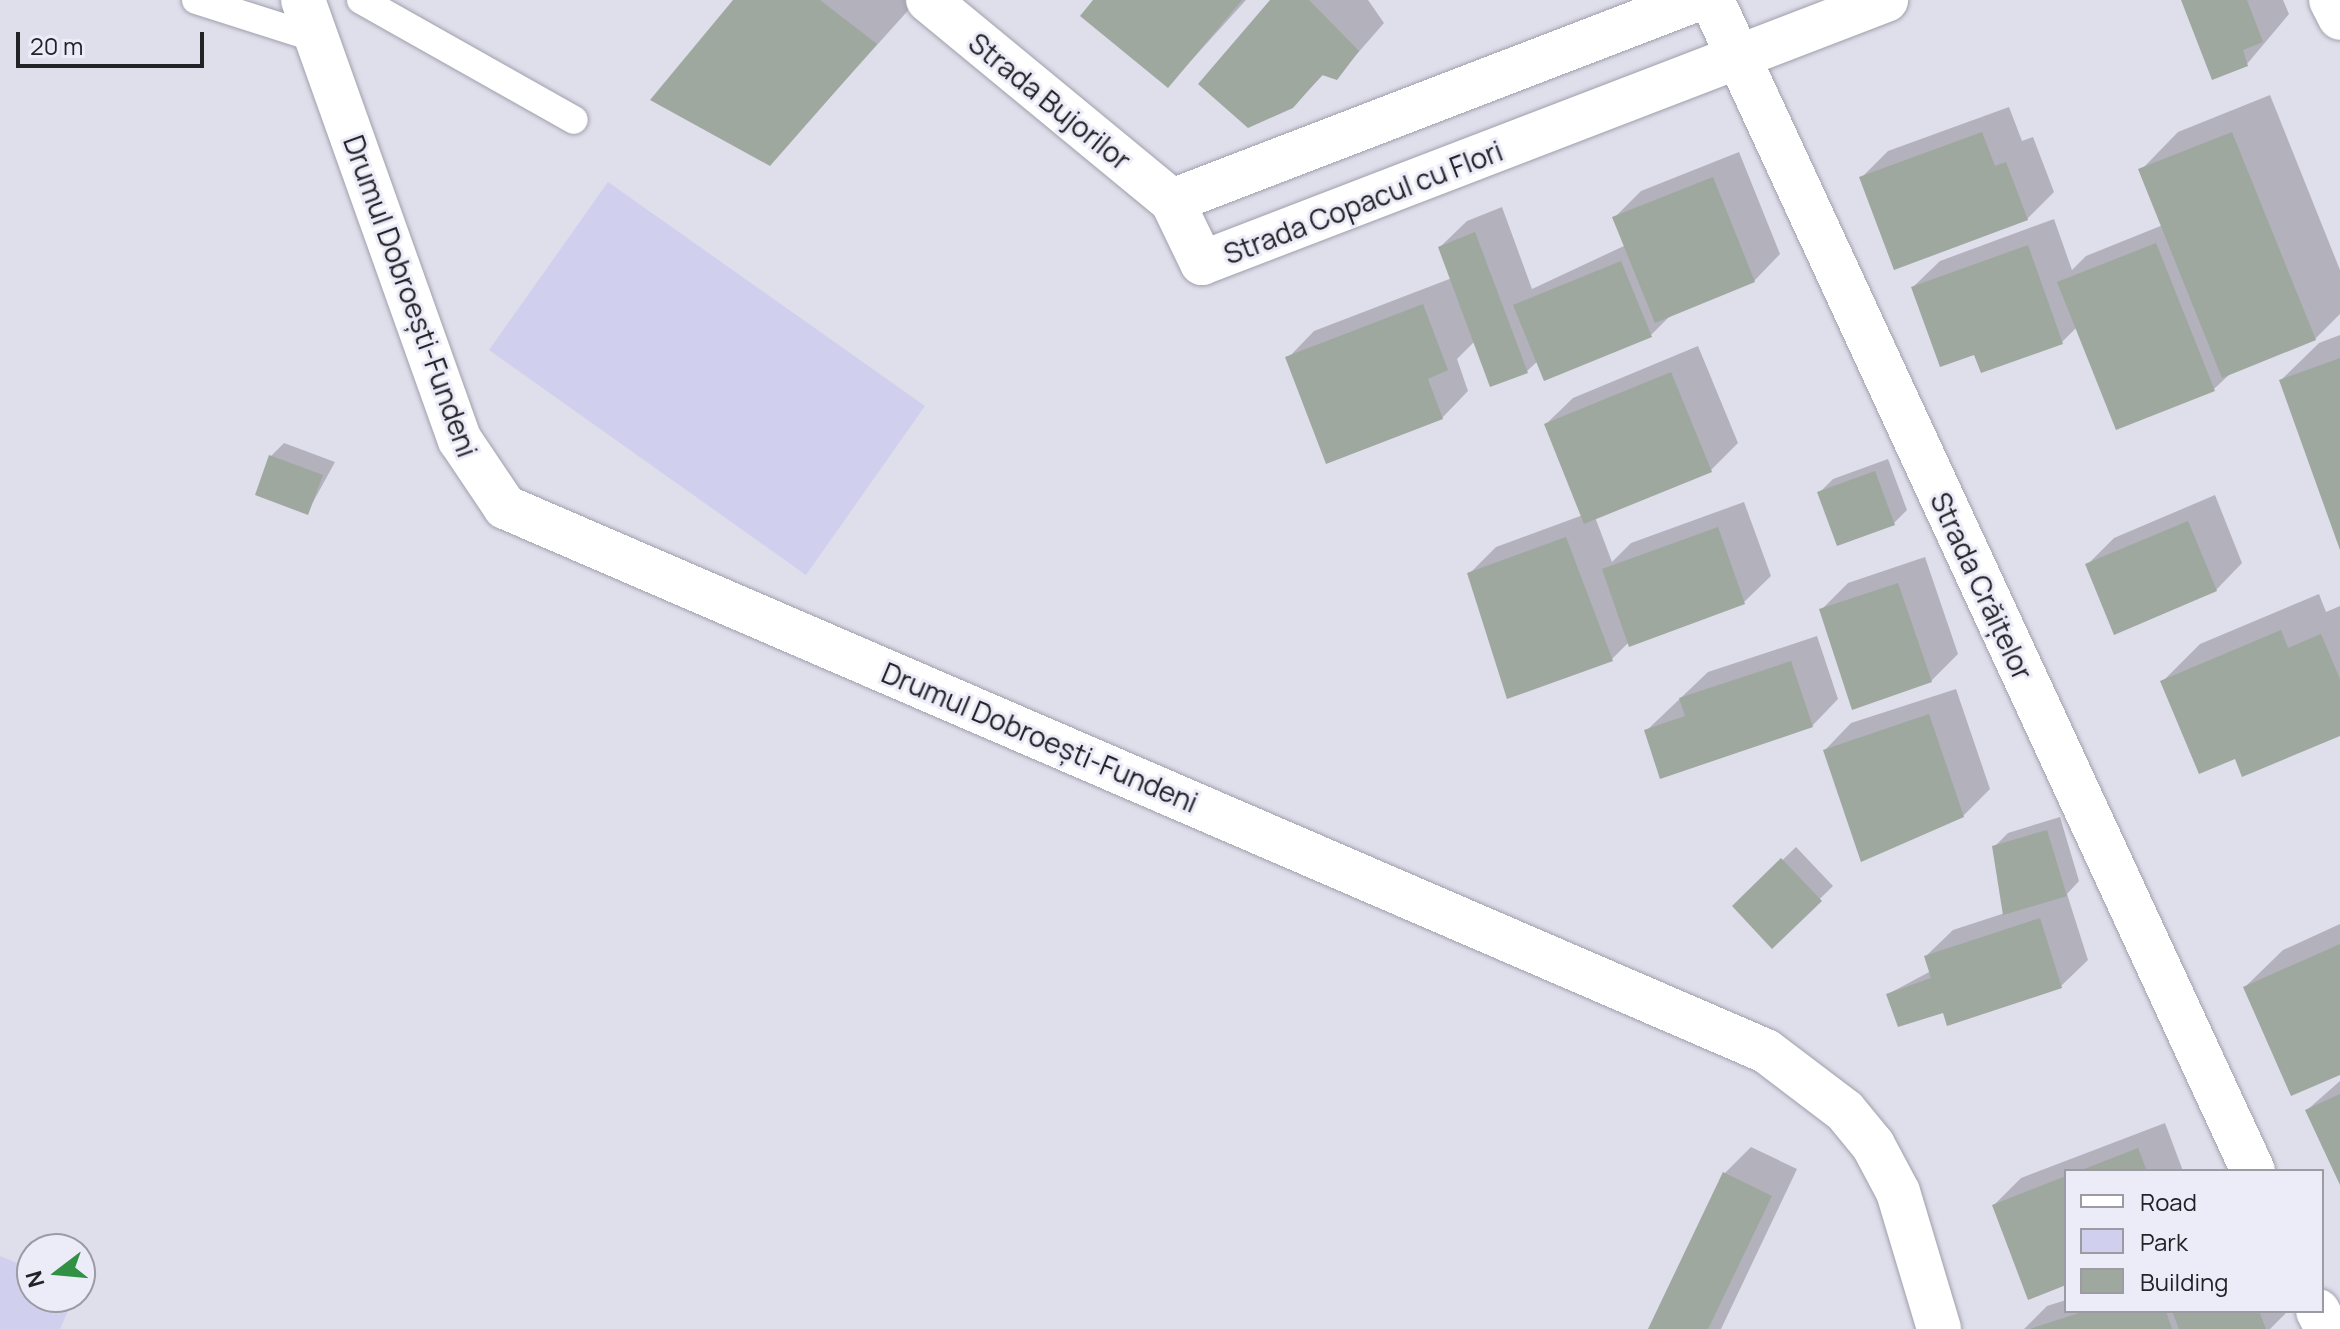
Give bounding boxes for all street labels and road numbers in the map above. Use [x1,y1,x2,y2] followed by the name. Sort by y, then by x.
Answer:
[962,25,1138,177] street label: Strada Bujorilor
[337,131,485,461] street label: Drumul Dobroești-Fundeni
[1219,133,1507,271] street label: Strada Copacul cu Flori
[1924,487,2040,685] street label: Strada Crăițelor
[877,655,1203,819] street label: Drumul Dobroești-Fundeni

